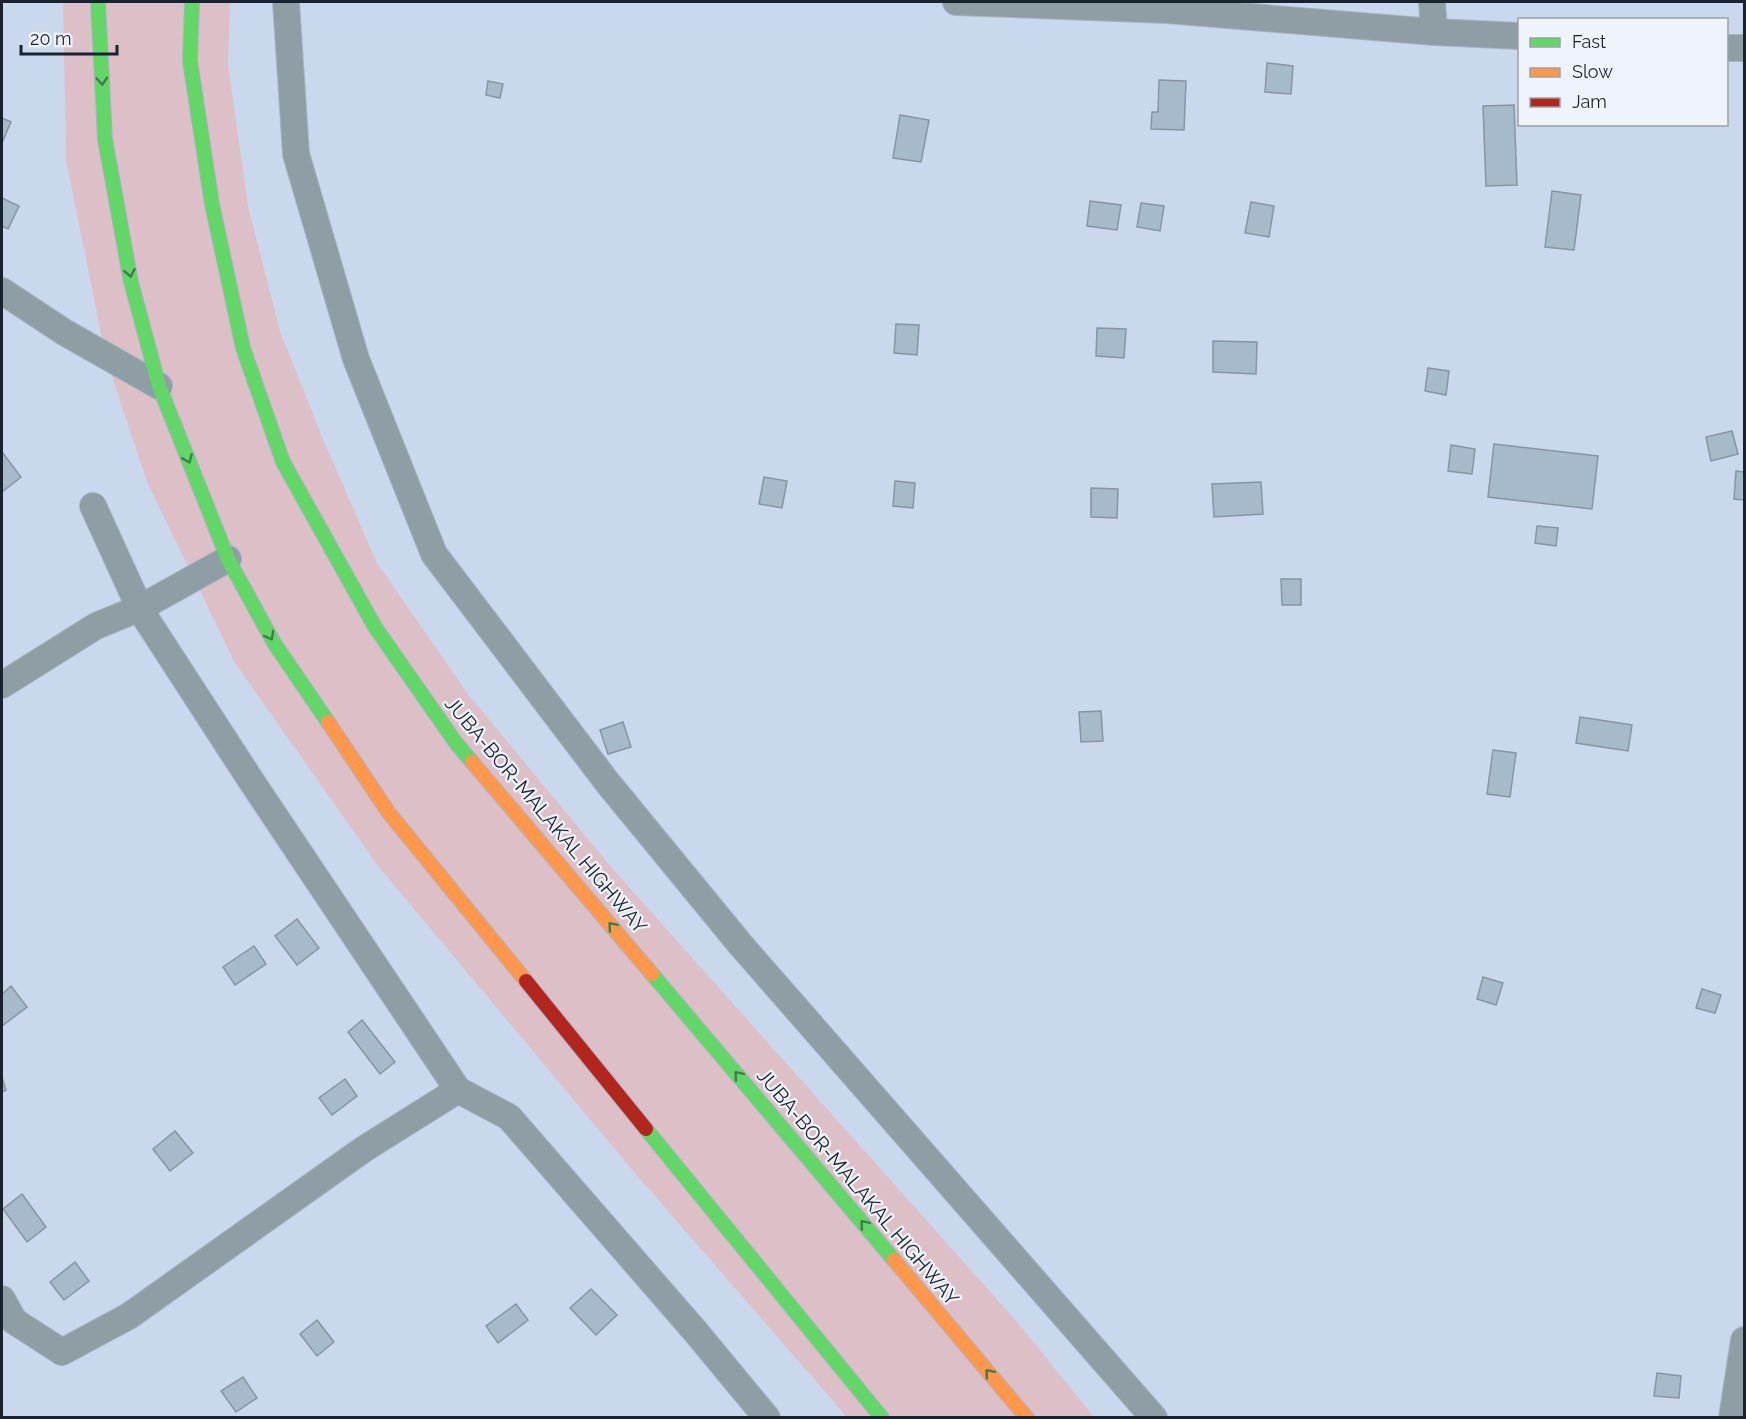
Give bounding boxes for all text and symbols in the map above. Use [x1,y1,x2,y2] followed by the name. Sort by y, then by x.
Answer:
[21,18,117,56] scale bar
[1518,18,1728,126] legend
[30,28,72,49] text: 20 m
[1572,31,1606,52] text: Fast
[1572,61,1613,82] text: Slow
[95,76,108,85] one-way arrow
[1572,91,1607,112] text: Jam
[123,268,136,278] one-way arrow
[181,453,193,464] one-way arrow
[263,629,274,640] one-way arrow
[440,692,652,938] street label: JUBA-BOR-MALAKAL HIGHWAY
[608,922,619,933] one-way arrow
[752,1064,964,1310] street label: JUBA-BOR-MALAKAL HIGHWAY
[734,1071,745,1082] one-way arrow
[860,1220,871,1231] one-way arrow
[986,1369,997,1380] one-way arrow

